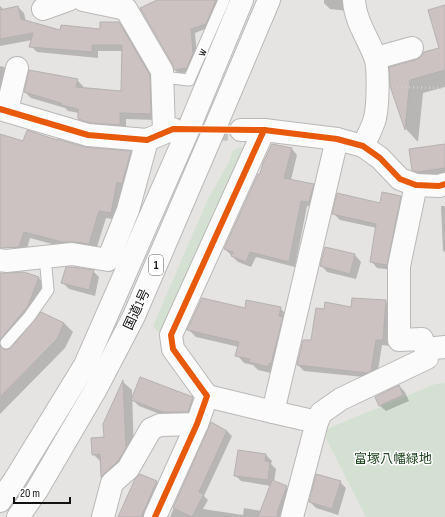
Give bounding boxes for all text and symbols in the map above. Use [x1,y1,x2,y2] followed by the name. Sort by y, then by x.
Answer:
[193,45,211,59] street label: w
[149,255,163,275] road number: 1
[120,286,153,333] street label: 国道1号
[354,451,432,467] park label: 富塚八幡緑地
[14,479,70,505] scale bar
[20,486,40,501] text: 20 m

